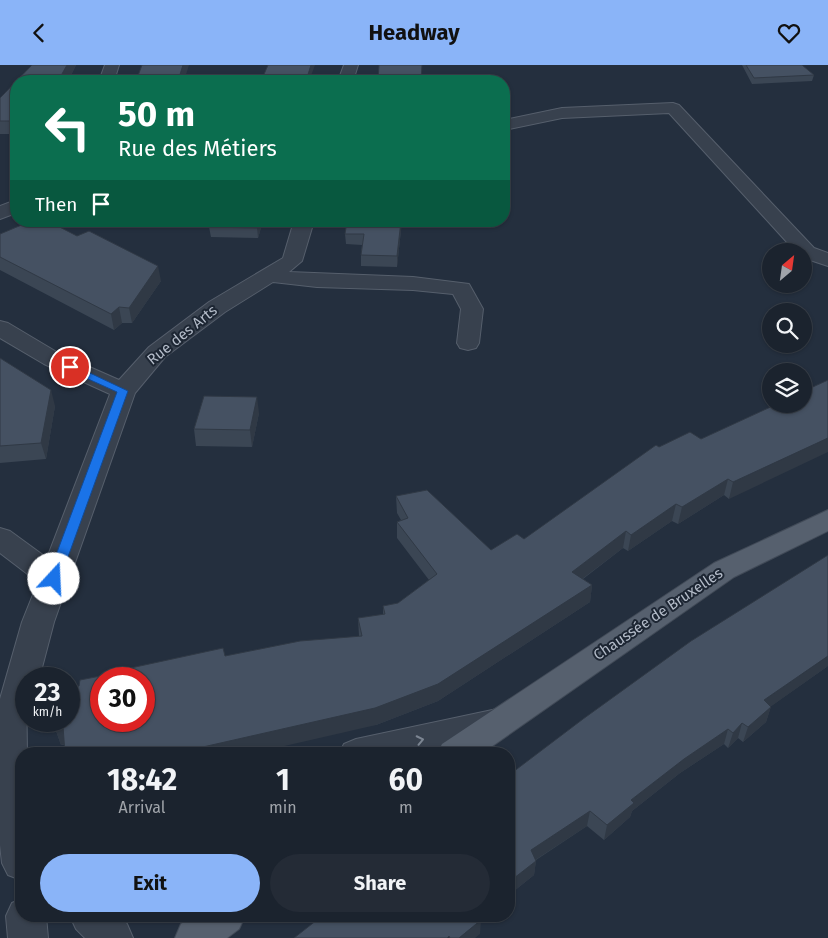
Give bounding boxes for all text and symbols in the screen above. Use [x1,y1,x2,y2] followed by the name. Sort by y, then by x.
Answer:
[25,19,53,47] icon: back
[368,19,460,46] text: Headway
[775,19,803,47] icon: heart
[118,93,195,135] text: 50 m
[35,95,100,160] icon: left
[118,135,277,162] text: Rue des Métiers
[87,190,115,218] icon: arrive
[35,193,77,216] text: Then
[762,243,812,293] north arrow
[762,243,812,413] map controls
[143,301,221,369] street label: Rue des Arts
[762,303,812,353] button: search
[49,346,91,388] pin
[56,353,84,381] icon: arrive
[762,363,812,413] button: layers
[27,552,79,604] position arrow
[590,564,726,664] street label: Chaussée de Bruxelles
[90,667,155,732] speed limit sign: 30
[35,678,60,708] text: 23
[33,705,62,719] text: km/h
[416,735,425,746] one-way arrow
[107,762,177,798] text: 18:42
[276,762,290,798] text: 1
[389,762,423,798] text: 60
[119,798,165,817] text: Arrival
[269,798,297,817] text: min
[399,798,413,817] text: m
[40,854,260,912] button: Exit
[270,854,490,912] button: Share

